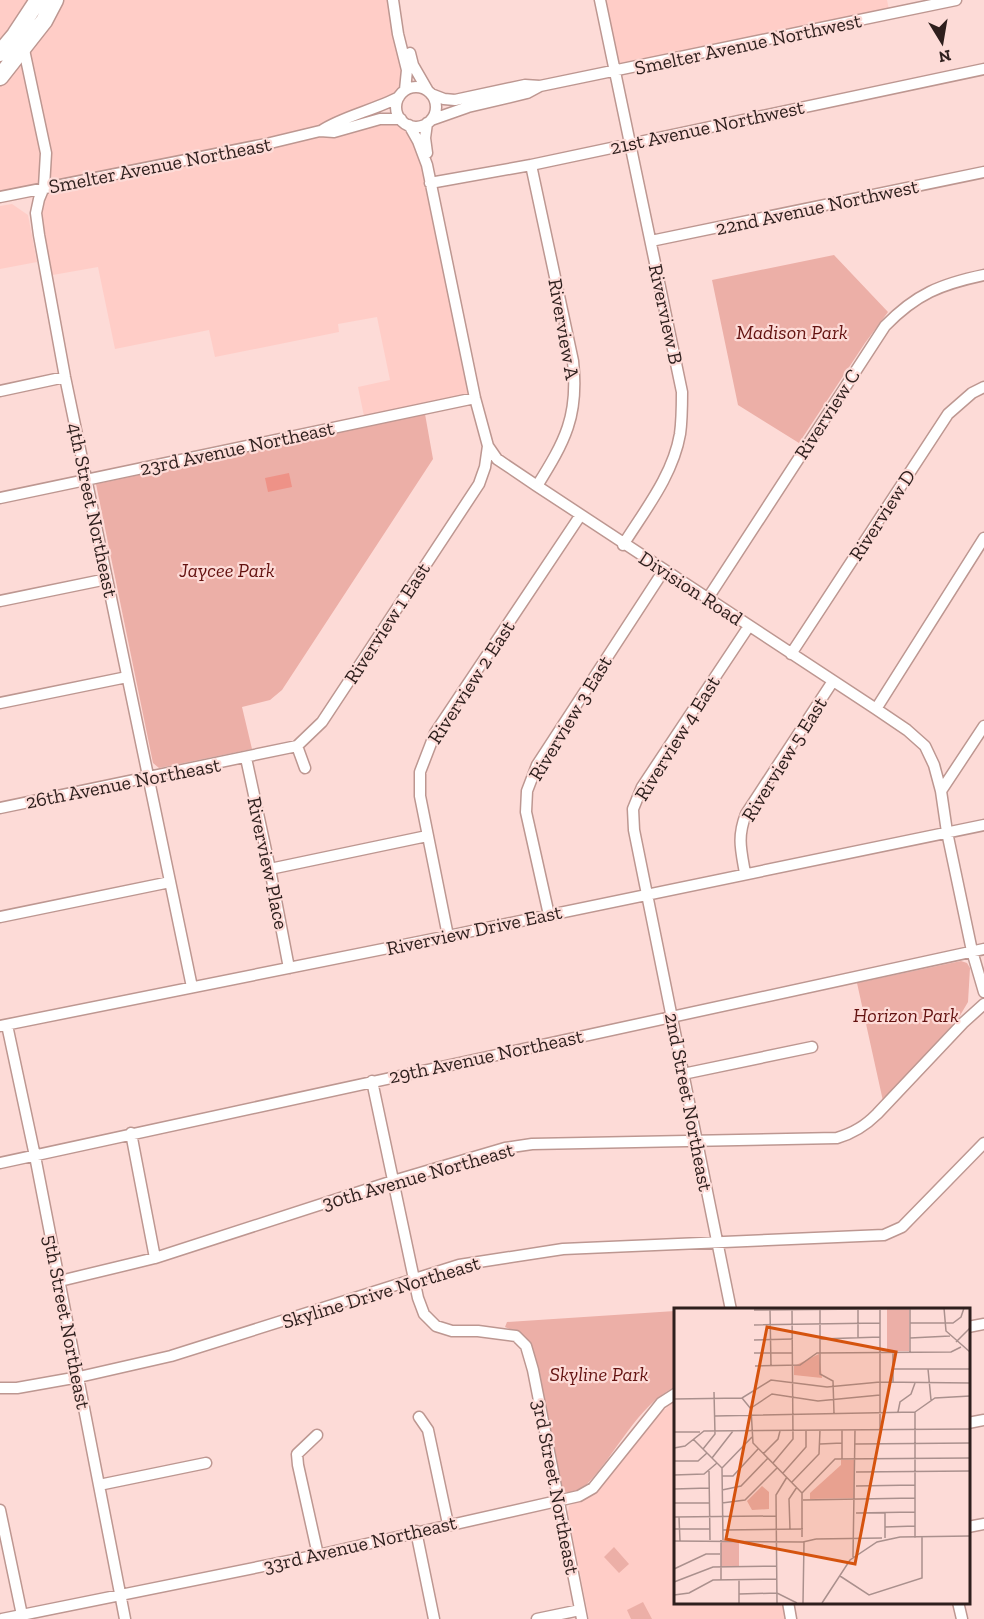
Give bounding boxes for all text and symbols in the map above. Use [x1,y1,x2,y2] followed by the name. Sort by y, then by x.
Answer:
[632,8,864,80] street label: Smelter Avenue Northwest
[912,12,972,72] north arrow
[937,46,953,67] text: N
[608,95,807,159] street label: 21st Avenue Northwest
[47,132,274,198] street label: Smelter Avenue Northeast
[713,174,921,240] street label: 22nd Avenue Northwest
[644,262,688,366] street label: Riverview B
[543,277,585,382] street label: Riverview A
[736,320,848,344] park label: Madison Park
[789,364,865,464] street label: Riverview C
[138,416,337,480] street label: 23rd Avenue Northeast
[63,421,123,600] street label: 4th Street Northeast
[844,465,920,565] street label: Riverview D
[635,546,747,630] street label: Division Road
[339,557,435,688] street label: Riverview 1 East
[178,558,275,582] park label: Jaycee Park
[422,615,520,748] street label: Riverview 2 East
[523,651,617,785] street label: Riverview 3 East
[629,671,725,805] street label: Riverview 4 East
[736,692,832,826] street label: Riverview 5 East
[24,752,223,814] street label: 26th Avenue Northeast
[242,795,294,931] street label: Riverview Place
[384,900,565,960] street label: Riverview Drive East
[853,1003,959,1027] park label: Horizon Park
[660,1011,718,1194] street label: 2nd Street Northeast
[387,1024,586,1088] street label: 29th Avenue Northeast
[319,1137,517,1215] street label: 30th Avenue Northeast
[38,1233,96,1412] street label: 5th Street Northeast
[279,1250,483,1334] street label: Skyline Drive Northeast
[674,1308,969,1604] inset map
[549,1362,649,1386] park label: Skyline Park
[527,1397,585,1577] street label: 3rd Street Northeast
[261,1510,460,1578] street label: 33rd Avenue Northeast

